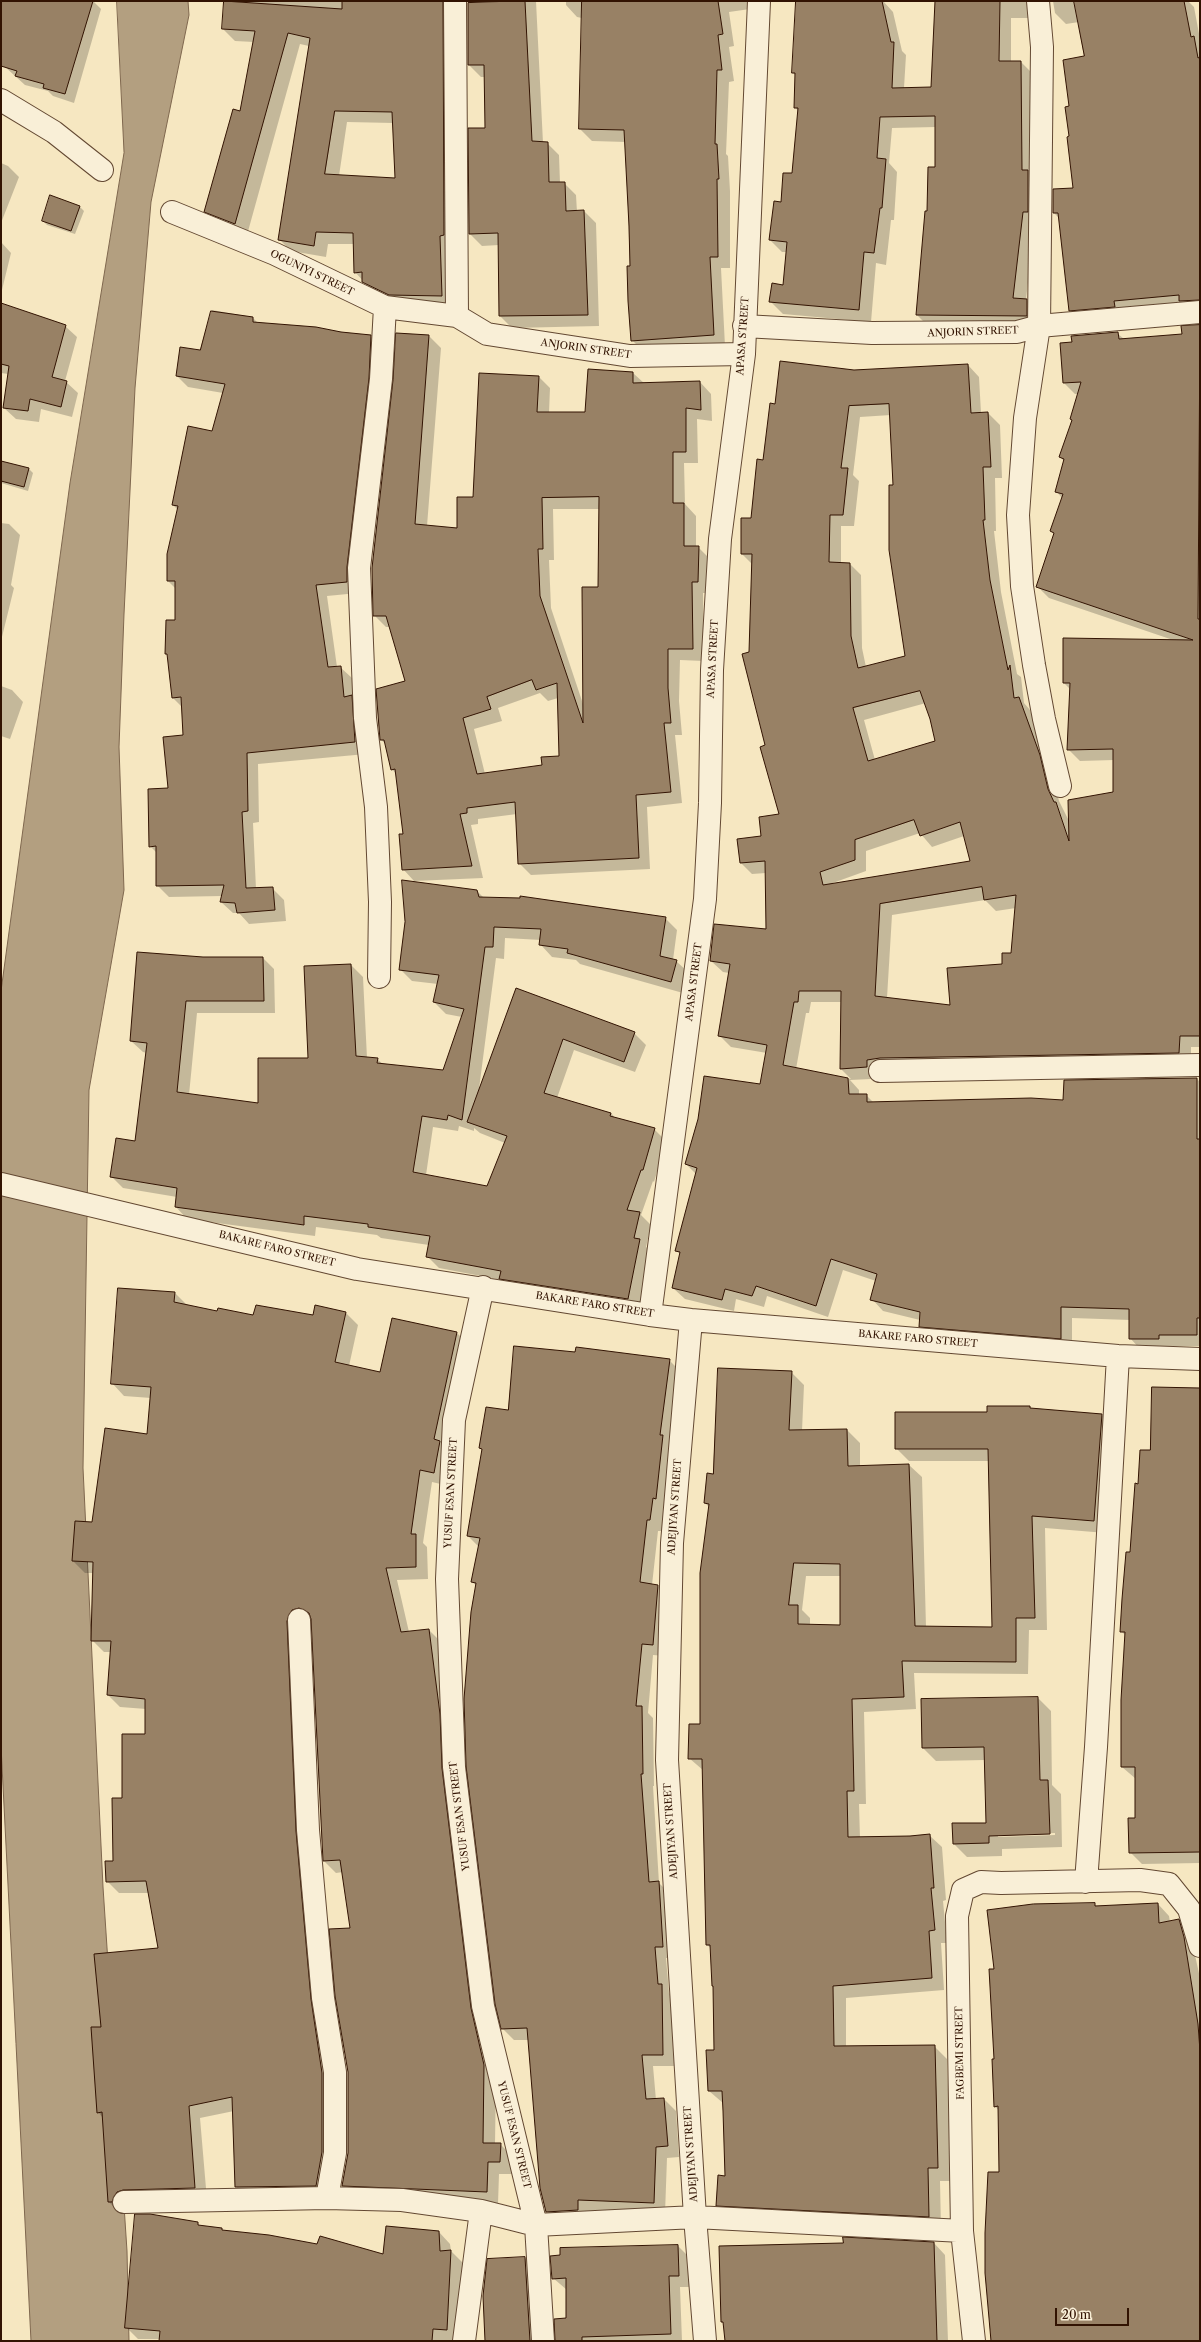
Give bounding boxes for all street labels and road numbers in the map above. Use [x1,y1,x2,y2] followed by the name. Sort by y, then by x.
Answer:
[268,248,356,298] street label: OGUNIYI STREET
[734,296,752,376] street label: APASA STREET
[927,324,1019,340] street label: ANJORIN STREET
[540,337,632,361] street label: ANJORIN STREET
[705,619,721,699] street label: APASA STREET
[683,942,705,1022] street label: APASA STREET
[217,1229,337,1269] street label: BAKARE FARO STREET
[535,1290,655,1320] street label: BAKARE FARO STREET
[858,1328,978,1350] street label: BAKARE FARO STREET
[442,1437,460,1549] street label: YUSUF ESAN STREET
[666,1458,684,1556] street label: ADEJIYAN STREET
[447,1760,473,1872] street label: YUSUF ESAN STREET
[662,1782,680,1880] street label: ADEJIYAN STREET
[953,2006,967,2100] street label: FAGBEMI STREET
[495,2080,533,2190] street label: YUSUF ESAN STREET
[682,2105,700,2203] street label: ADEJIYAN STREET

